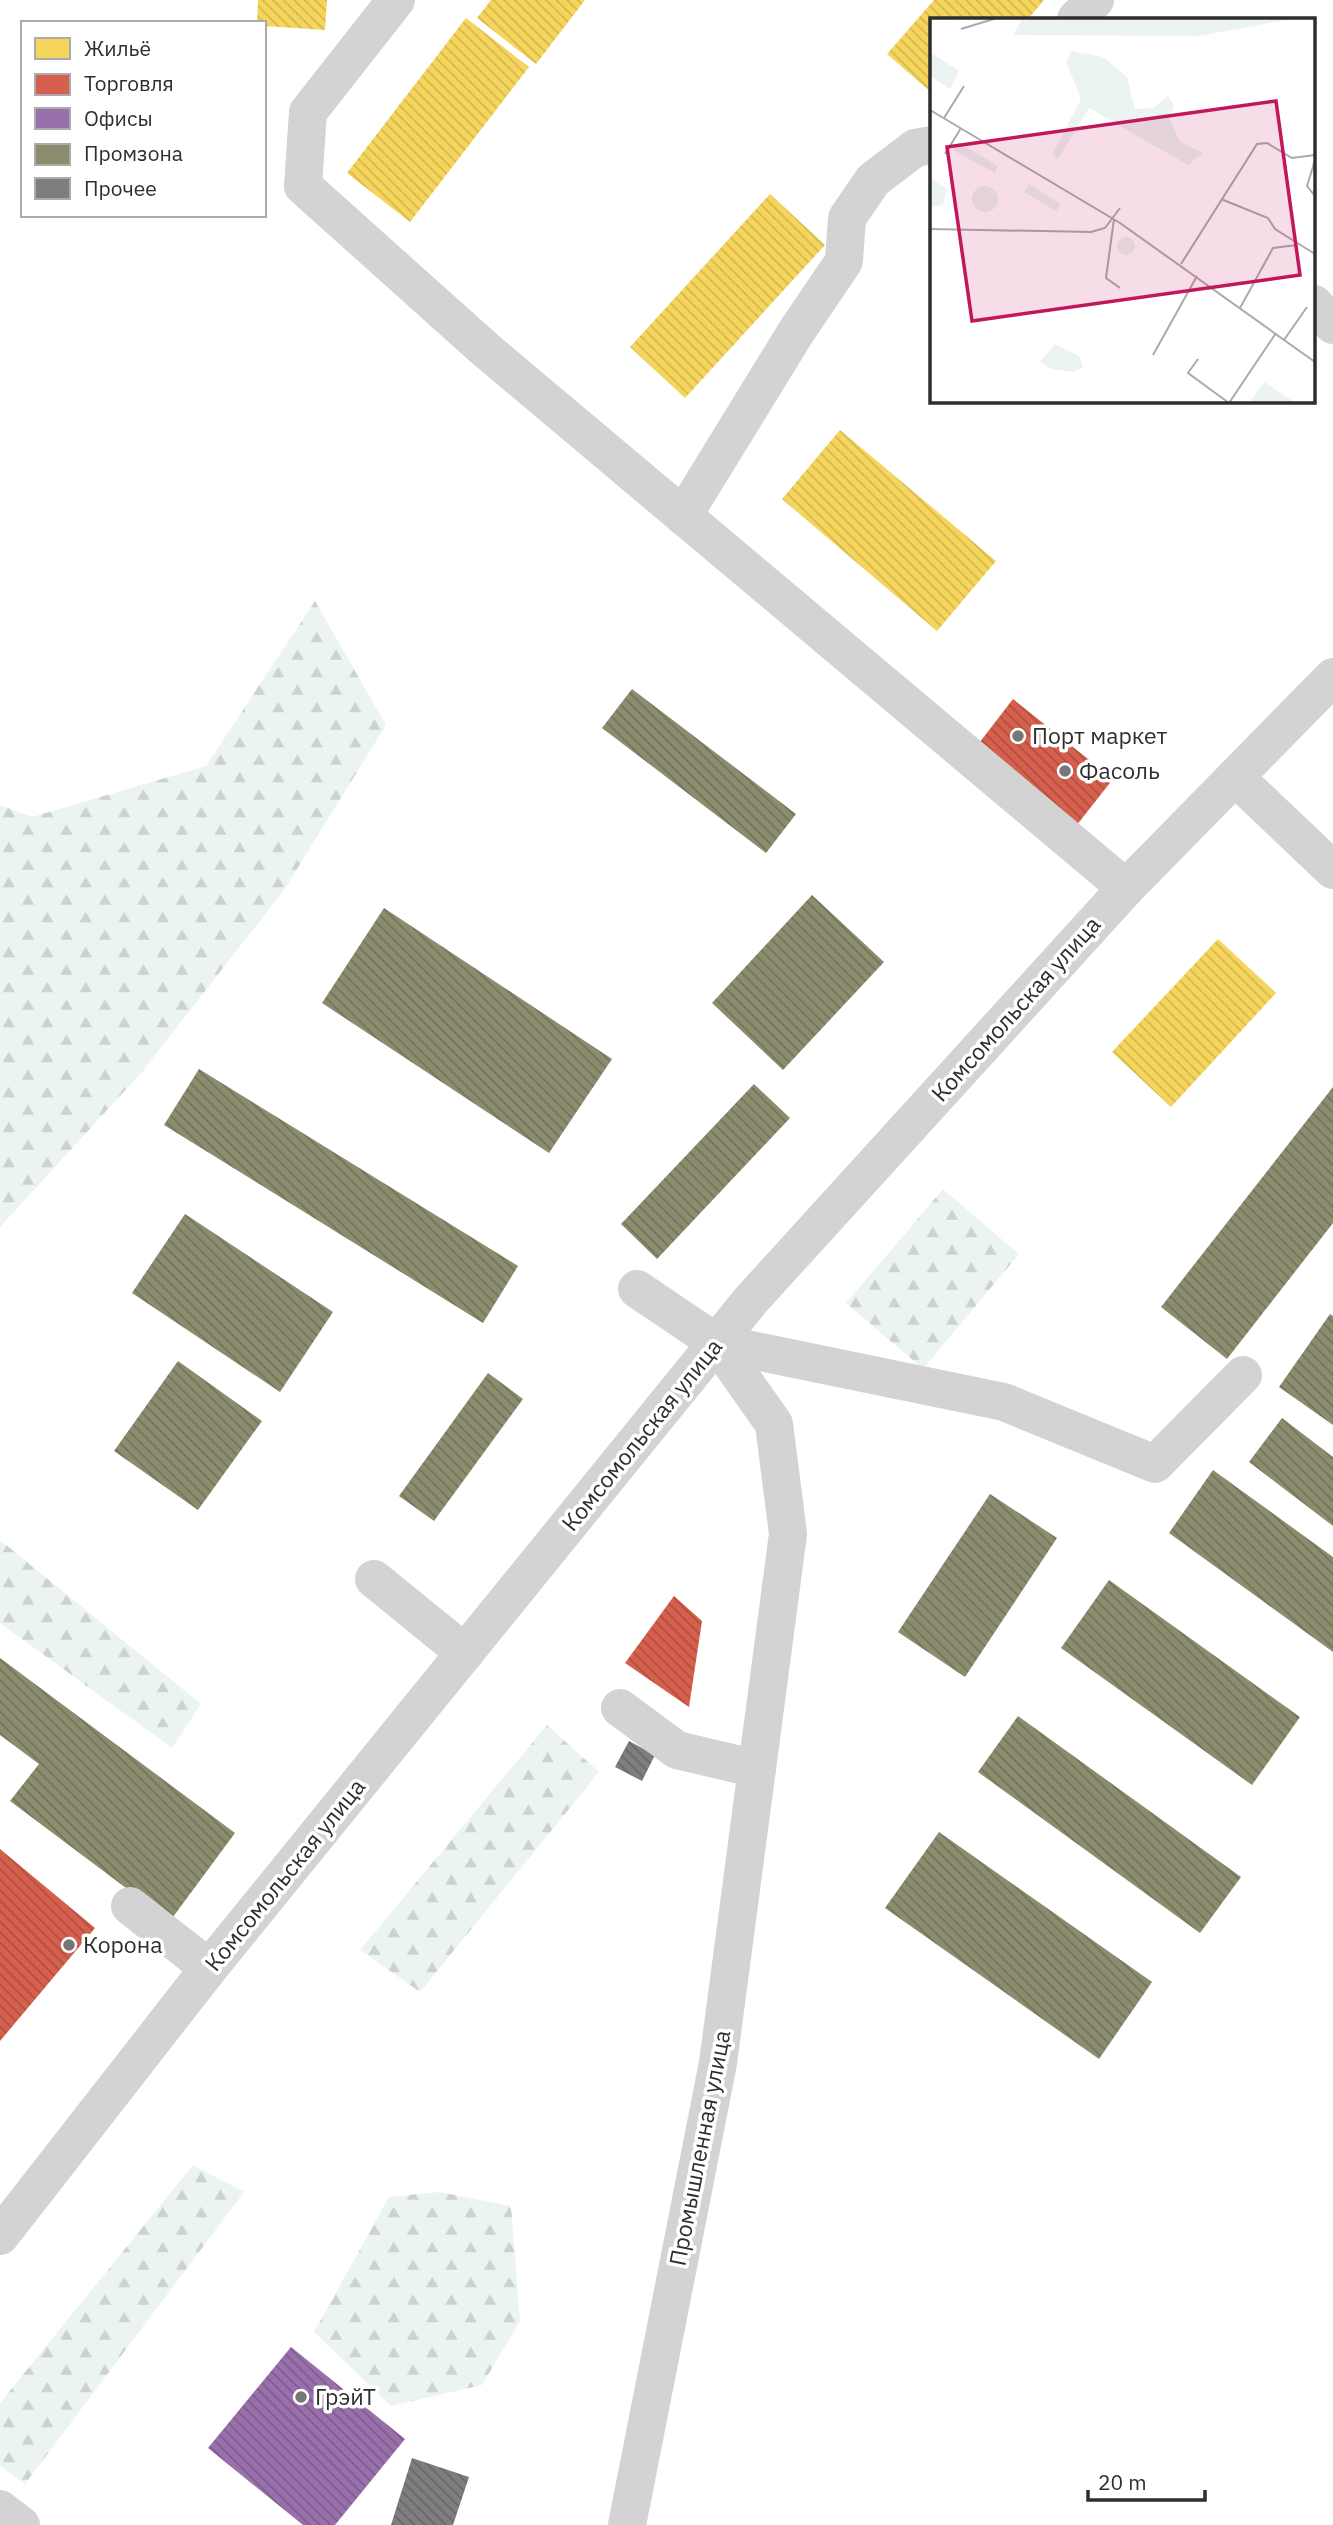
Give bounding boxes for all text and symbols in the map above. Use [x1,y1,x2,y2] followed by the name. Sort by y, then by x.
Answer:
[930,18,1316,402] inset map
[21,21,266,217] legend
[84,34,151,62] text: Жильё
[84,69,174,97] text: Торговля
[84,104,153,132] text: Офисы
[84,139,183,167] text: Промзона
[84,174,157,202] text: Прочее
[1032,720,1167,750] place label: Порт маркет
[1010,728,1026,744] marker: Порт маркет
[1079,755,1160,785] place label: Фасоль
[1057,763,1073,779] marker: Фасоль
[924,909,1106,1107] street label: Комсомольская улица
[554,1332,728,1537] street label: Комсомольская улица
[197,1772,371,1977] street label: Комсомольская улица
[83,1929,163,1959] place label: Корона
[61,1937,77,1953] marker: Корона
[661,2027,737,2268] street label: Промышленная улица
[315,2381,376,2411] place label: ГрэйТ
[293,2389,309,2405] marker: ГрэйТ
[1088,2458,1205,2502] scale bar
[1098,2468,1147,2496] text: 20 m

